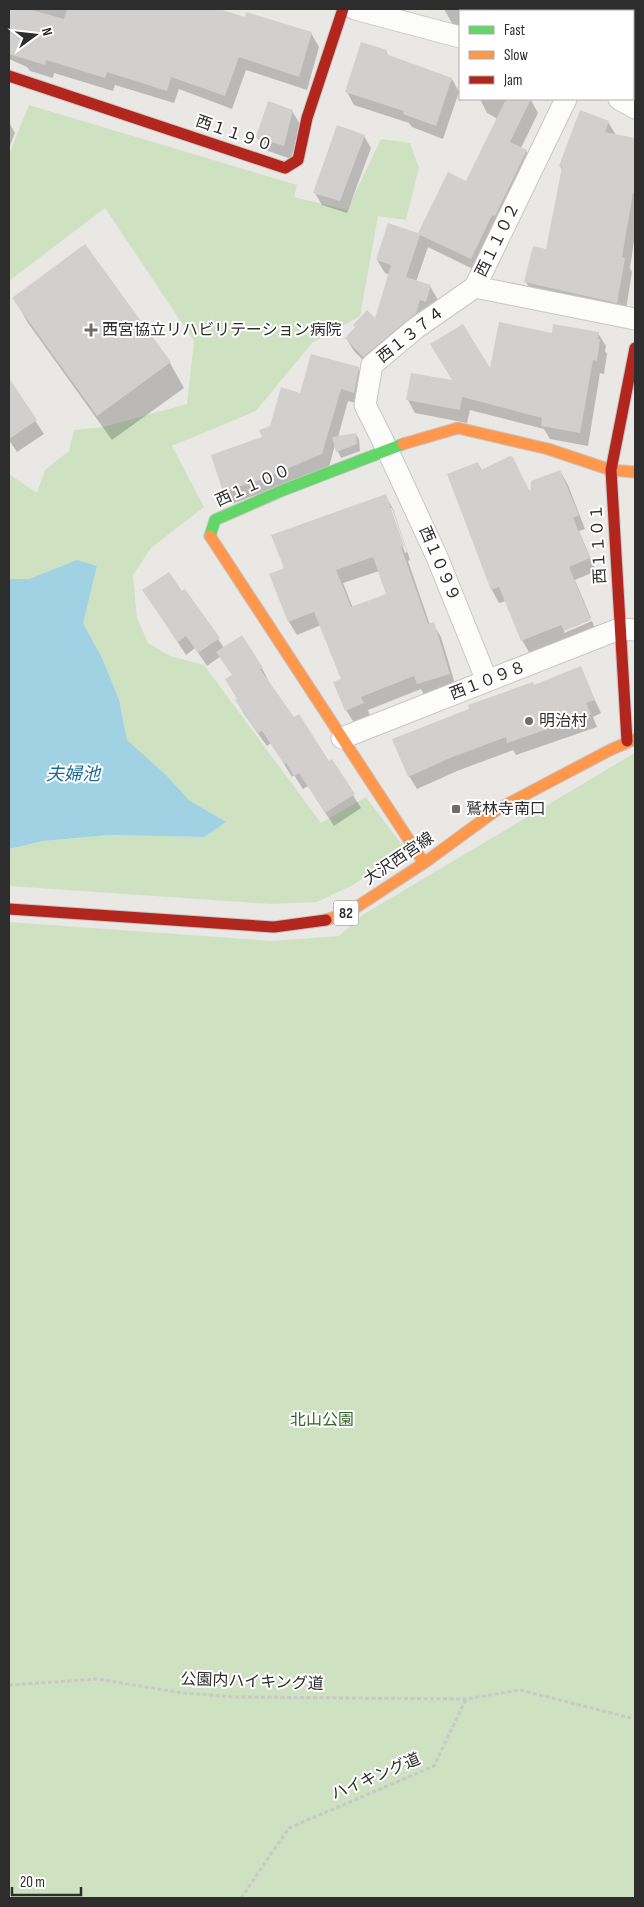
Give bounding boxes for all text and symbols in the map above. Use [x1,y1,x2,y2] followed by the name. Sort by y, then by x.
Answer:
[10,10,60,60] north arrow
[459,10,634,100] legend
[504,21,526,40] text: Fast
[38,26,56,38] text: N
[504,46,528,65] text: Slow
[503,71,522,90] text: Jam
[193,112,275,156] street label: 西１１９０
[472,200,524,280] street label: 西１１０２
[374,303,448,367] street label: 西１３７４
[102,321,342,340] place label: 西宮協立リハビリテーション病院
[84,323,98,337] marker: 西宮協立リハビリテーション病院
[213,461,293,511] street label: 西１１００
[587,504,611,584] street label: 西１１０１
[415,523,463,605] street label: 西１０９９
[447,658,529,704] street label: 西１０９８
[539,712,587,731] place label: 明治村
[523,715,535,727] marker: 明治村
[46,764,102,785] water label: 夫婦池
[466,800,546,819] place label: 鷲林寺南口
[450,803,462,815] marker: 鷲林寺南口
[361,829,437,889] street label: 大沢西宮線
[334,900,358,926] road number: 82
[290,1411,354,1430] park label: 北山公園
[180,1670,324,1694] street label: 公園内ハイキング道
[328,1750,424,1804] street label: ハイキング道
[12,1864,81,1896] scale bar
[20,1873,45,1892] text: 20 m

